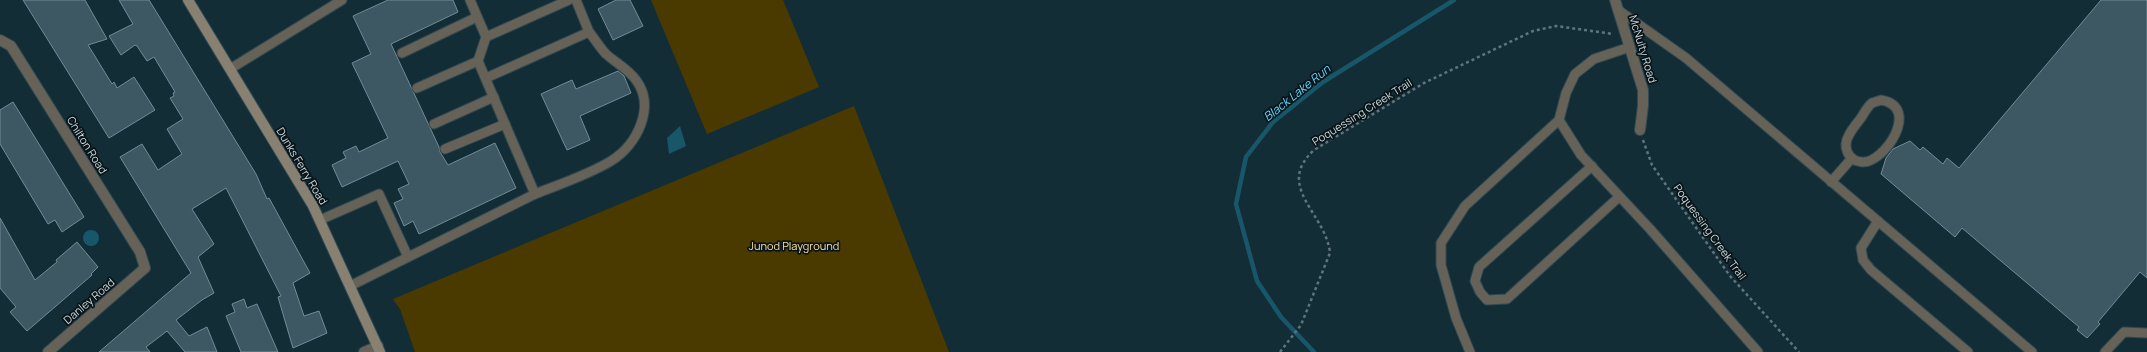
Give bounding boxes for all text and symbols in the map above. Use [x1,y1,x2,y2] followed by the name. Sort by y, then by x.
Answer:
[1626,13,1661,85] street label: McNulty Road
[1260,60,1334,125] water label: Black Lake Run
[1309,75,1415,148] street label: Poquessing Creek Trail
[64,113,111,176] street label: Chilton Road
[273,124,331,207] street label: Dunks Ferry Road
[1670,181,1750,283] street label: Poquessing Creek Trail
[749,238,839,253] park label: Junod Playground
[60,274,117,327] street label: Danley Road

